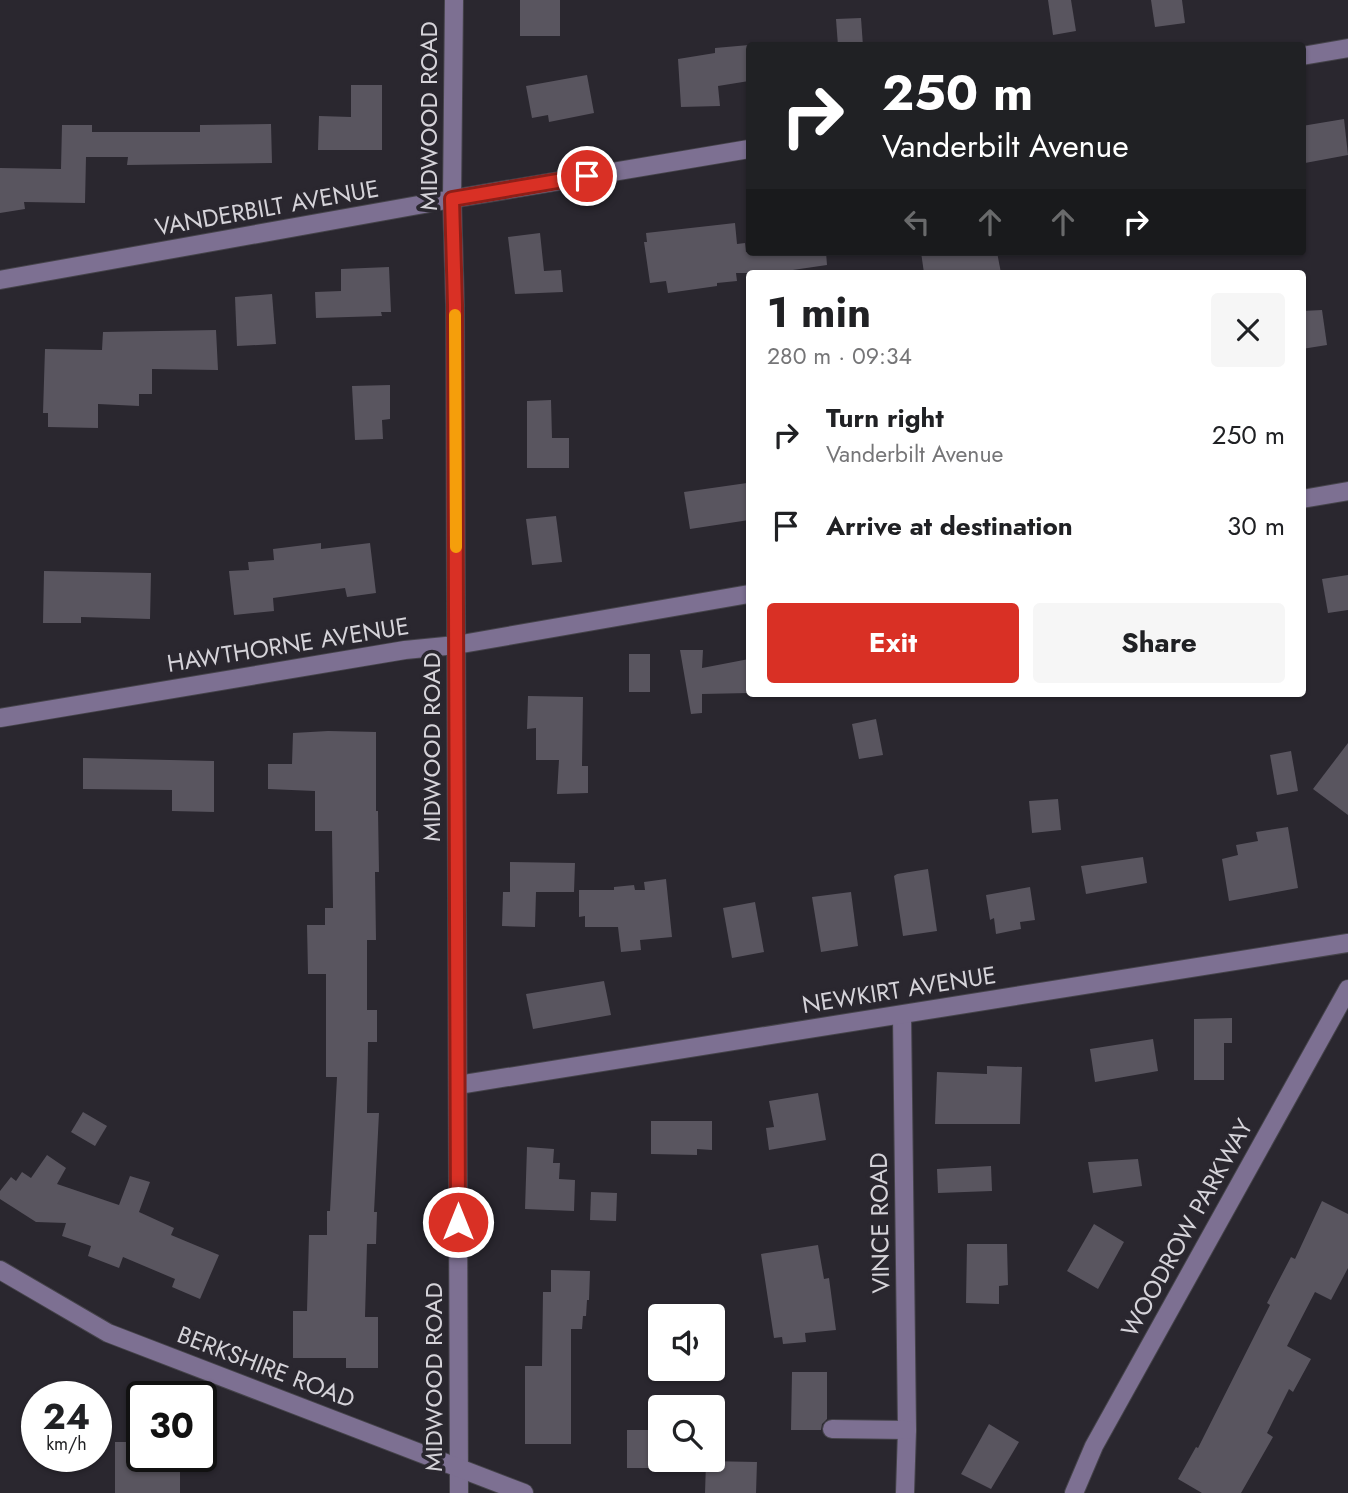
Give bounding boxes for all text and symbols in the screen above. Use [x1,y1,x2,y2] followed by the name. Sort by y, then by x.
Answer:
[411,21,446,211] street label: MIDWOOD ROAD
[882,58,1033,128] text: 250 m
[767,70,858,161] icon: right
[882,123,1129,169] text: Vanderbilt Avenue
[557,146,617,206] pin
[568,157,606,195] icon: arrive
[152,171,382,244] street label: VANDERBILT AVENUE
[898,203,936,241] icon: left
[971,203,1009,241] icon: ahead
[1044,203,1082,241] icon: ahead
[1117,203,1155,241] icon: right
[767,282,871,343] text: 1 min
[1211,293,1285,367] button: close
[767,339,912,373] text: 280 m · 09:34
[826,399,944,437] text: Turn right
[767,416,805,454] icon: right
[1212,416,1285,454] text: 250 m
[826,437,1003,471] text: Vanderbilt Avenue
[767,507,805,545] icon: arrive
[826,507,1073,545] text: Arrive at destination
[1227,507,1285,545] text: 30 m
[767,603,1019,683] button: Exit
[1033,603,1285,683] button: Share
[165,608,411,681] street label: HAWTHORNE AVENUE
[414,652,449,842] street label: MIDWOOD ROAD
[799,957,999,1022] street label: NEWKIRT AVENUE
[1112,1112,1261,1343] street label: WOODROW PARKWAY
[861,1152,898,1294] street label: VINCE ROAD
[421,1185,495,1259] position arrow
[416,1282,451,1472] street label: MIDWOOD ROAD
[648,1304,725,1472] map controls
[648,1304,725,1381] button: sound
[172,1317,360,1416] street label: BERKSHIRE ROAD
[126,1381,217,1472] speed limit sign: 30
[43,1392,90,1442] text: 24
[648,1395,725,1472] button: search
[46,1431,87,1457] text: km/h

